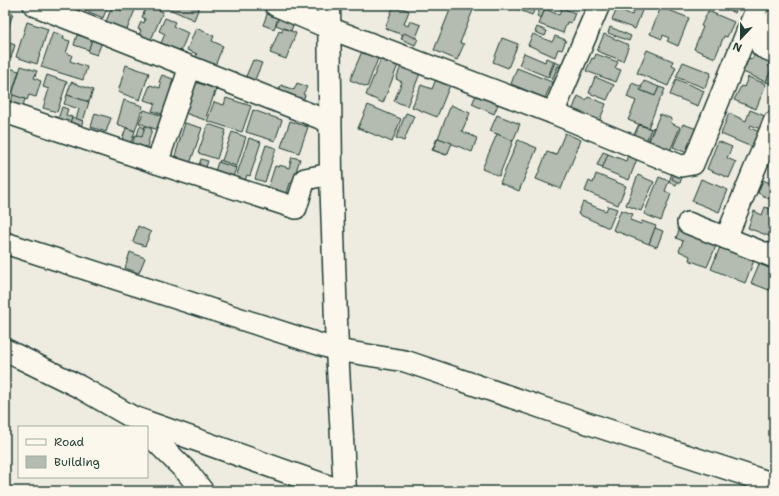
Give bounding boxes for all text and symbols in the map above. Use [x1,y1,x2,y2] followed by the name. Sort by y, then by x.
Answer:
[721,18,761,58] north arrow
[730,38,744,55] text: N
[18,426,148,478] legend
[54,434,85,450] text: Road
[54,454,100,470] text: Building

